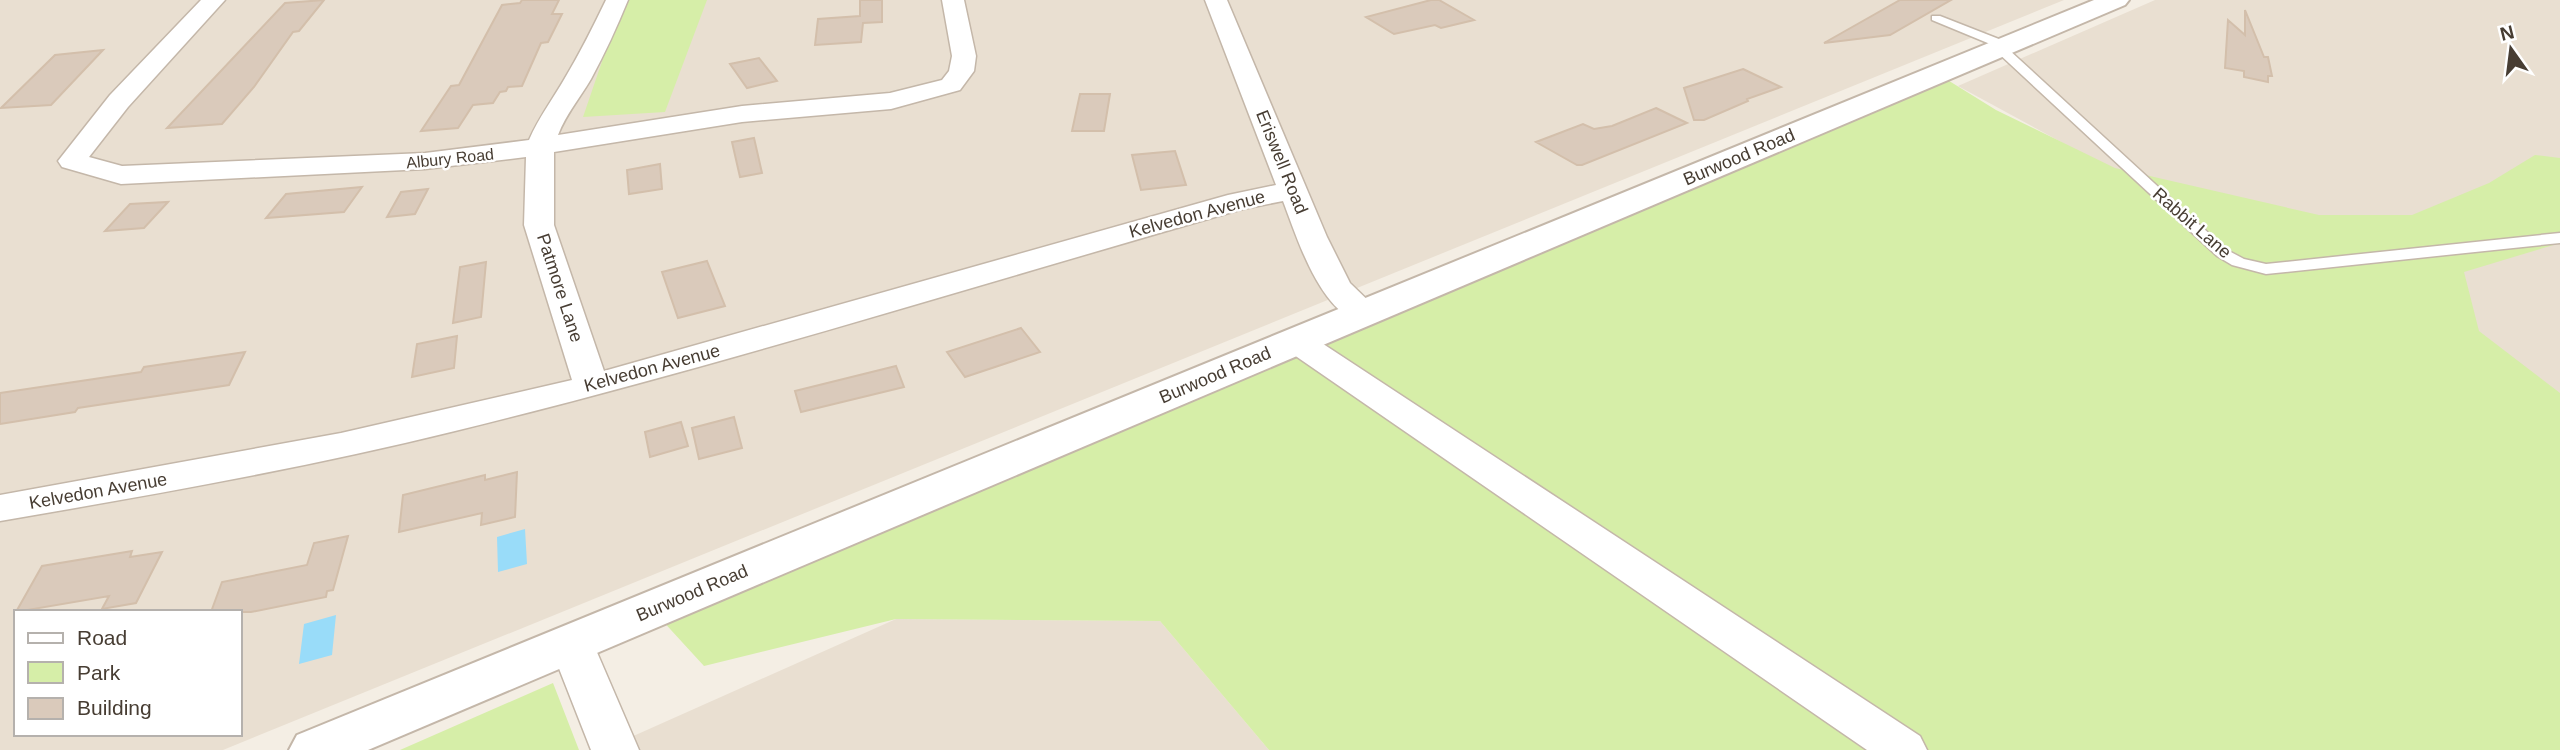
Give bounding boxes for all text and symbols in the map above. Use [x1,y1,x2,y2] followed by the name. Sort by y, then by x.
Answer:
[2476,14,2546,84] north arrow
[2498,21,2516,45] text: N
[1252,107,1312,217] street label: Eriswell Road
[1680,125,1798,189] street label: Burwood Road
[405,145,495,172] street label: Albury Road
[2149,184,2235,262] street label: Rabbit Lane
[1127,186,1267,242] street label: Kelvedon Avenue
[533,231,587,345] street label: Patmore Lane
[582,340,722,396] street label: Kelvedon Avenue
[1156,343,1274,407] street label: Burwood Road
[27,469,169,513] street label: Kelvedon Avenue
[633,561,751,625] street label: Burwood Road
[14,610,242,736] legend
[77,626,127,649] text: Road
[77,661,121,684] text: Park
[77,696,152,719] text: Building

